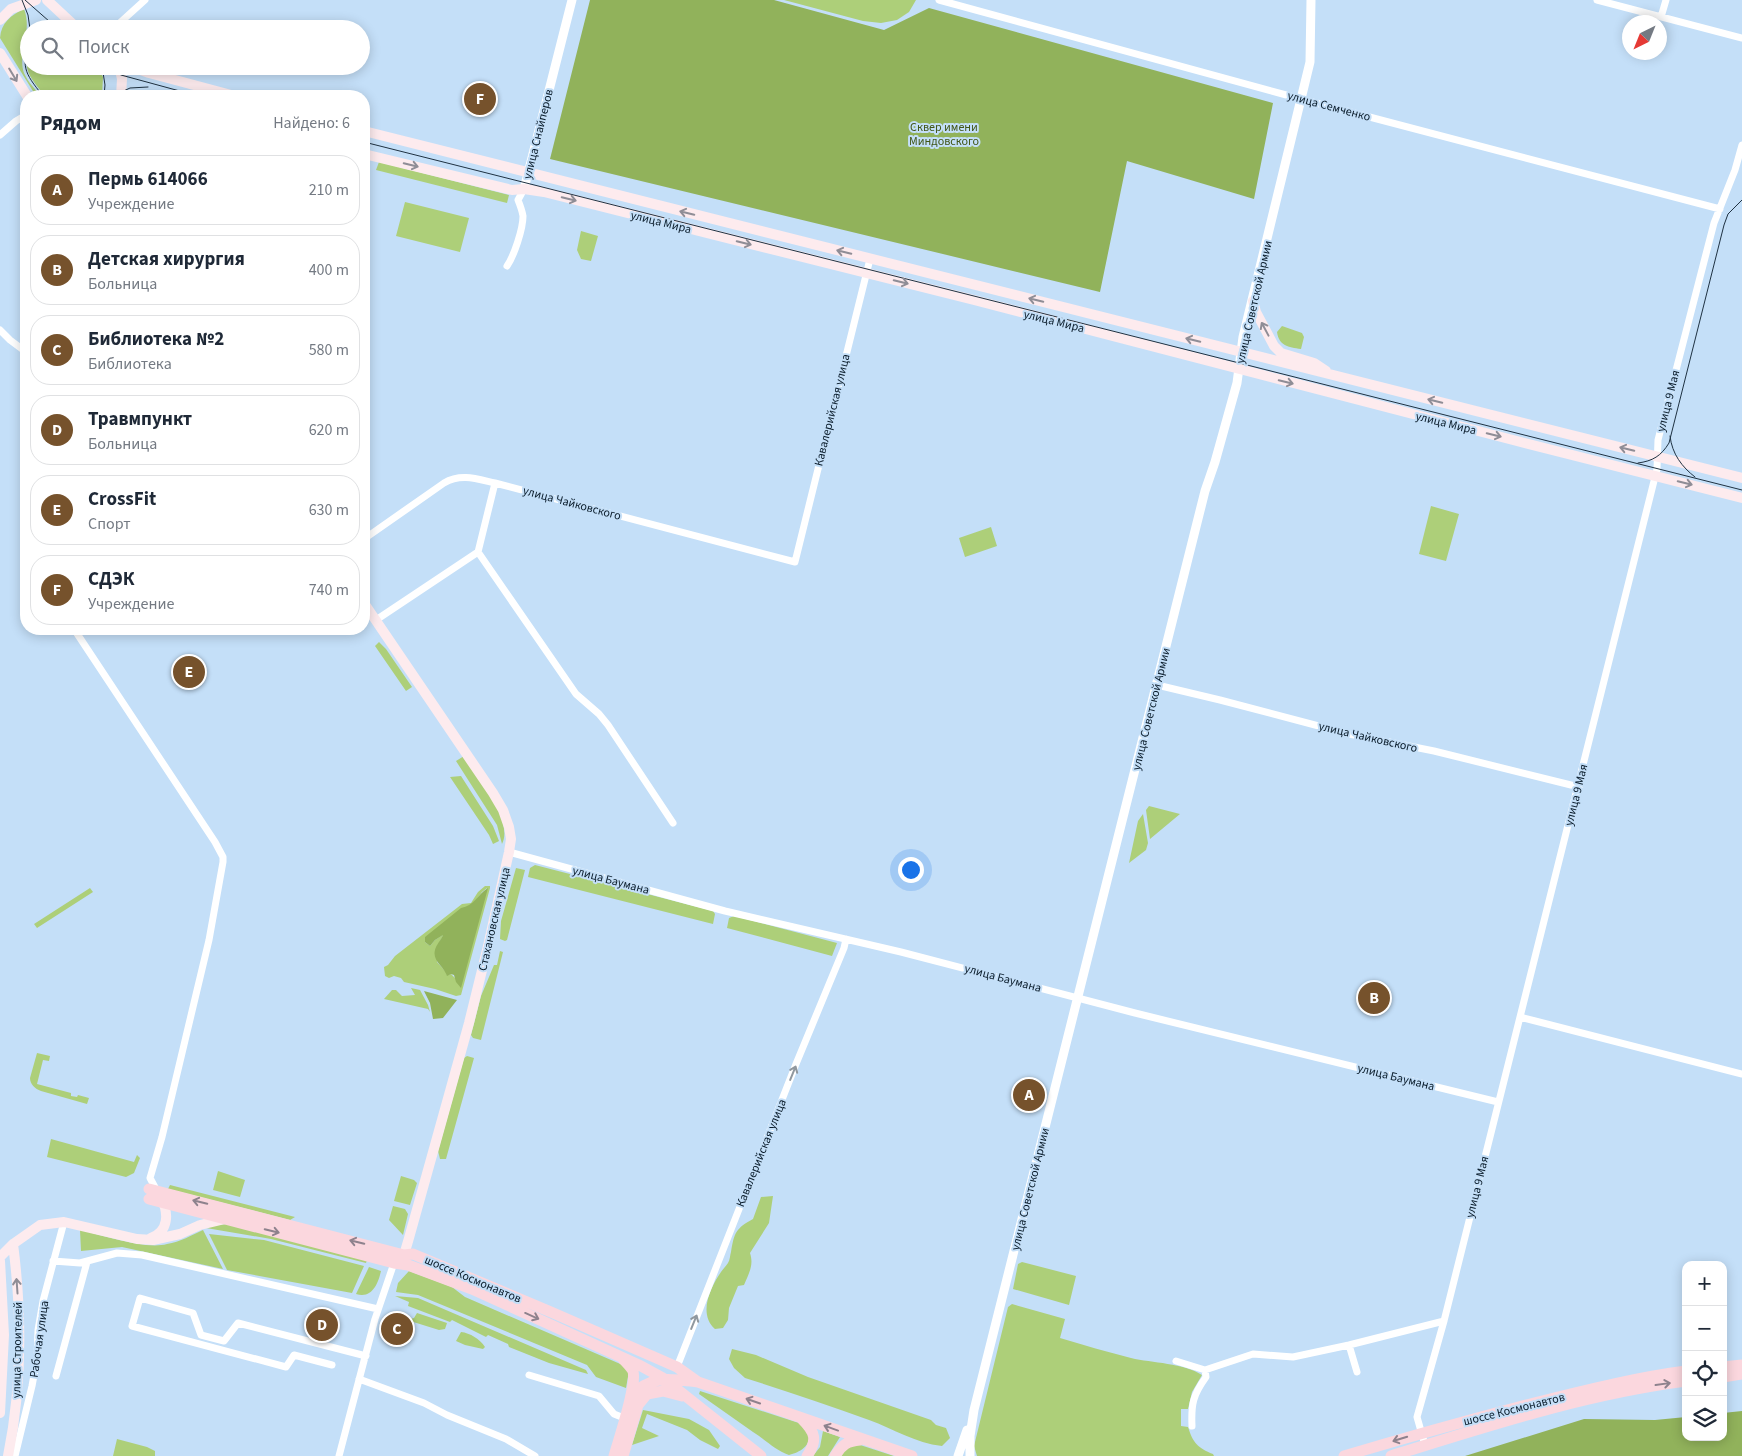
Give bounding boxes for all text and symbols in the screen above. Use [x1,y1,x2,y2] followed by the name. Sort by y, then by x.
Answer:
[1622,15,1667,60] north arrow
[20,20,370,75] search box
[38,34,66,62] icon: search
[78,34,129,61] text: Поиск
[9,67,19,81] one-way arrow
[464,80,496,118] pin: F
[519,87,558,181] street label: улица Снайперов
[1285,87,1372,126] street label: улица Семченко
[40,108,101,138] text: Рядом
[273,112,350,134] text: Найдено: 6
[909,119,979,150] park label: Сквер имени Миндовского
[403,161,419,171] one-way arrow
[88,166,208,193] text: Пермь 614066
[52,179,62,201] text: A
[309,179,349,201] text: 210 m
[88,193,175,215] text: Учреждение
[561,195,577,204] one-way arrow
[629,207,693,238] street label: улица Мира
[679,207,695,217] one-way arrow
[735,239,751,248] one-way arrow
[1232,239,1277,365] street label: улица Советской Армии
[88,246,245,273] text: Детская хирургия
[837,247,853,257] one-way arrow
[52,259,62,281] text: B
[309,259,349,281] text: 400 m
[88,273,157,295] text: Больница
[893,278,909,287] one-way arrow
[1028,295,1044,305] one-way arrow
[1022,306,1086,337] street label: улица Мира
[1260,322,1270,337] one-way arrow
[88,326,224,353] text: Библиотека №2
[1186,335,1202,344] one-way arrow
[52,339,62,361] text: C
[309,339,349,361] text: 580 m
[810,352,855,468] street label: Кавалерийская улица
[88,353,172,375] text: Библиотека
[1653,368,1684,434] street label: улица 9 Мая
[1277,377,1293,387] one-way arrow
[1428,396,1444,405] one-way arrow
[88,406,192,433] text: Травмпункт
[1414,408,1478,439] street label: улица Мира
[52,419,62,441] text: D
[309,419,349,441] text: 620 m
[1485,431,1501,440] one-way arrow
[88,433,157,455] text: Больница
[1619,444,1635,453] one-way arrow
[1677,479,1693,489] one-way arrow
[521,482,623,525] street label: улица Чайковского
[88,486,156,513] text: CrossFit
[53,499,61,521] text: E
[309,499,349,521] text: 630 m
[88,513,131,535] text: Спорт
[88,566,135,593] text: СДЭК
[53,579,61,601] text: F
[309,579,349,601] text: 740 m
[88,593,175,615] text: Учреждение
[1128,646,1175,772] street label: улица Советской Армии
[173,653,205,691] pin: E
[1317,718,1419,757] street label: улица Чайковского
[1561,762,1592,828] street label: улица 9 Мая
[898,857,924,883] your location
[571,862,651,899] street label: улица Баумана
[474,866,515,973] street label: Стахановская улица
[963,960,1043,997] street label: улица Баумана
[1358,979,1390,1017] pin: B
[1356,1060,1436,1095] street label: улица Баумана
[788,1066,798,1081] one-way arrow
[1013,1076,1045,1114] pin: A
[732,1097,791,1210] street label: Кавалерийская улица
[1007,1126,1054,1252] street label: улица Советской Армии
[1462,1154,1493,1220] street label: улица 9 Мая
[192,1196,208,1206] one-way arrow
[264,1227,280,1237] one-way arrow
[350,1237,366,1246] one-way arrow
[422,1251,524,1308] street label: шоссе Космонавтов
[1682,1261,1727,1441] map controls
[1682,1261,1727,1306] button: +
[12,1278,21,1294] one-way arrow
[26,1299,53,1379] street label: Рабочая улица
[8,1302,27,1398] street label: улица Строителей
[306,1306,338,1344] pin: D
[1682,1306,1727,1351] button: −
[381,1310,413,1348] pin: C
[524,1312,539,1322] one-way arrow
[690,1315,700,1330] one-way arrow
[1682,1351,1727,1396] button: locate
[1655,1379,1671,1389] one-way arrow
[1462,1389,1567,1430] street label: шоссе Космонавтов
[746,1396,762,1405] one-way arrow
[1682,1396,1727,1441] button: layers
[824,1423,839,1432] one-way arrow
[1393,1435,1409,1445] one-way arrow

